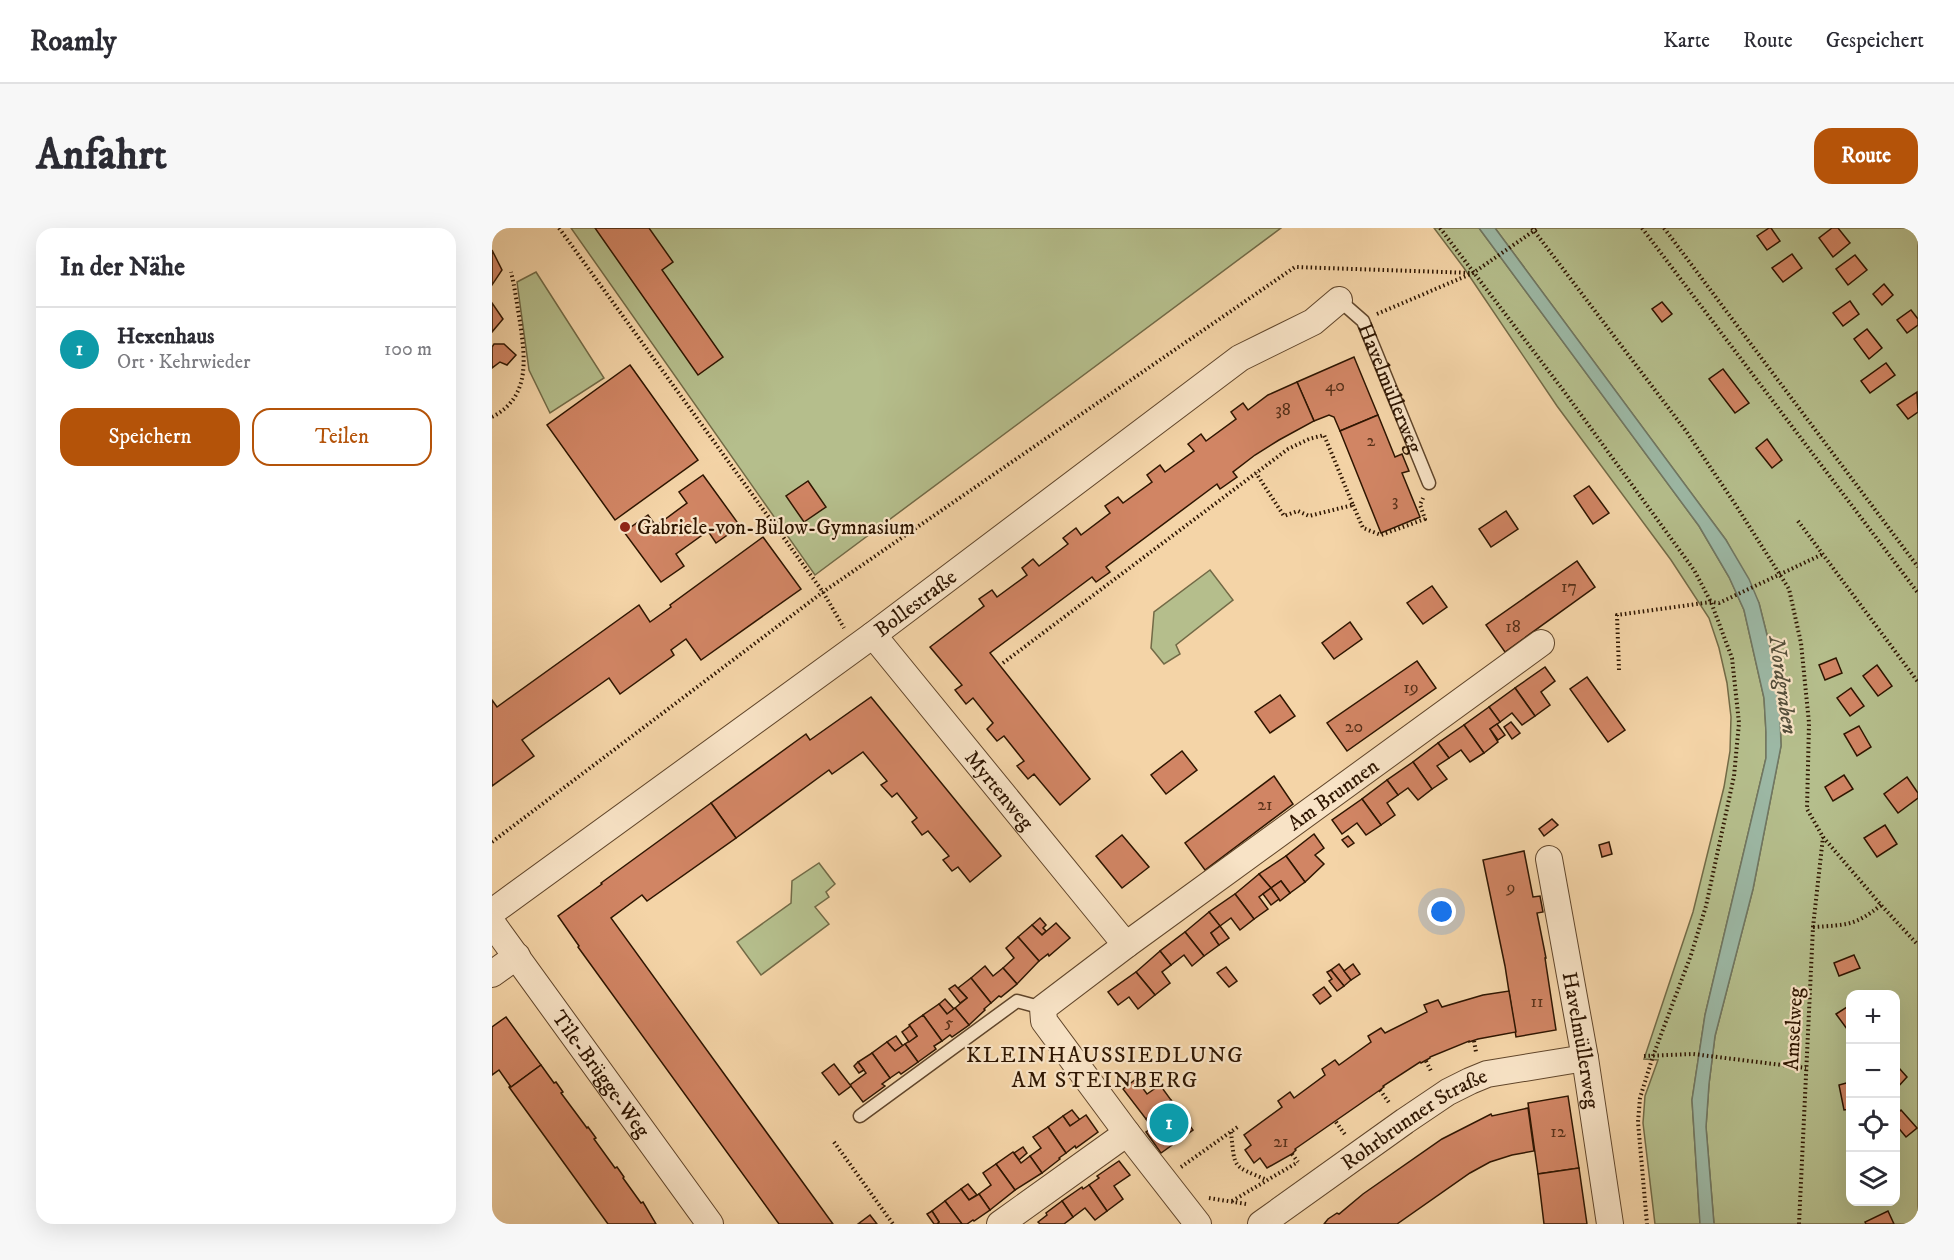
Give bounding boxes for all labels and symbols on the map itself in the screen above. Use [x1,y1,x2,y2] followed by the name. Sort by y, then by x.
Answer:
[1351,319,1428,458] street label: Havelmüllerweg
[1325,375,1345,397] house number: 40
[1275,399,1291,421] house number: 38
[1367,430,1376,452] house number: 2
[1392,490,1398,512] house number: 3
[637,515,915,541] place label: Gabriele-von-Bülow-Gymnasium
[618,520,632,534] marker: Gabriele-von-Bülow-Gymnasium
[869,564,962,643] street label: Bollestraße
[1561,576,1577,598] house number: 17
[1505,616,1521,638] house number: 18
[1762,632,1803,736] water label: Nordgraben
[1403,677,1419,699] house number: 19
[1345,716,1363,738] house number: 20
[959,745,1039,836] street label: Myrtenweg
[1283,753,1384,837] street label: Am Brunnen
[1257,794,1273,816] house number: 21
[1506,877,1515,899] house number: 9
[1427,897,1456,926] your location
[1556,970,1605,1111] street label: Havelmüllerweg
[1779,986,1809,1071] street label: Amselweg
[1530,991,1544,1013] house number: 11
[546,1006,655,1144] street label: Tile-Brügge-Weg
[945,1012,954,1034] house number: 5
[966,1042,1244,1094] district label: KLEINHAUSSIEDLUNG AM STEINBERG
[1336,1063,1492,1176] street label: Rohrbrunner Straße
[1150,1100,1188,1146] pin: 1
[1550,1121,1566,1143] house number: 12
[1273,1131,1289,1153] house number: 21

